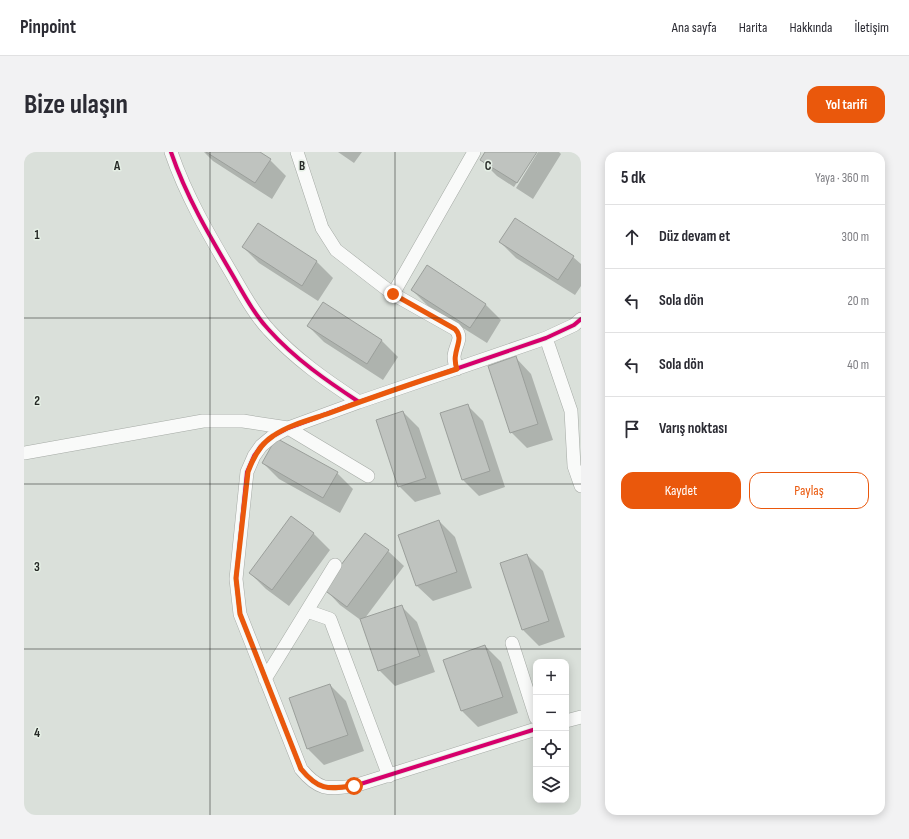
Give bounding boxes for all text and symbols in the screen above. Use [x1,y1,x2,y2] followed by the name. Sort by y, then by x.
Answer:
[20,16,76,39] text: Pinpoint
[672,19,717,36] text: Ana sayfa
[739,19,767,36] text: Harita
[789,19,832,36] text: Hakkında
[854,19,889,36] text: İletişim
[807,86,885,123] button: Yol tarifi
[24,88,128,121] text: Bize ulaşın
[113,158,121,174] text: A
[299,158,305,174] text: B
[485,158,492,174] text: C
[621,168,646,188] text: 5 dk
[815,170,869,186] text: Yaya · 360 m
[621,226,643,248] icon: ahead
[34,227,40,243] text: 1
[659,227,730,246] text: Düz devam et
[842,229,869,245] text: 300 m
[384,285,402,303] route end
[621,290,643,312] icon: left
[659,291,704,310] text: Sola dön
[847,293,869,309] text: 20 m
[621,354,643,376] icon: left
[659,355,704,374] text: Sola dön
[847,357,869,373] text: 40 m
[34,393,40,409] text: 2
[621,418,643,440] icon: arrive
[659,419,727,438] text: Varış noktası
[621,472,741,509] button: Kaydet
[749,472,869,509] button: Paylaş
[34,559,40,575] text: 3
[533,659,569,803] map controls
[533,659,569,695] button: +
[533,695,569,731] button: −
[34,725,40,741] text: 4
[533,731,569,767] button: locate
[533,767,569,803] button: layers
[345,777,363,795] route start

